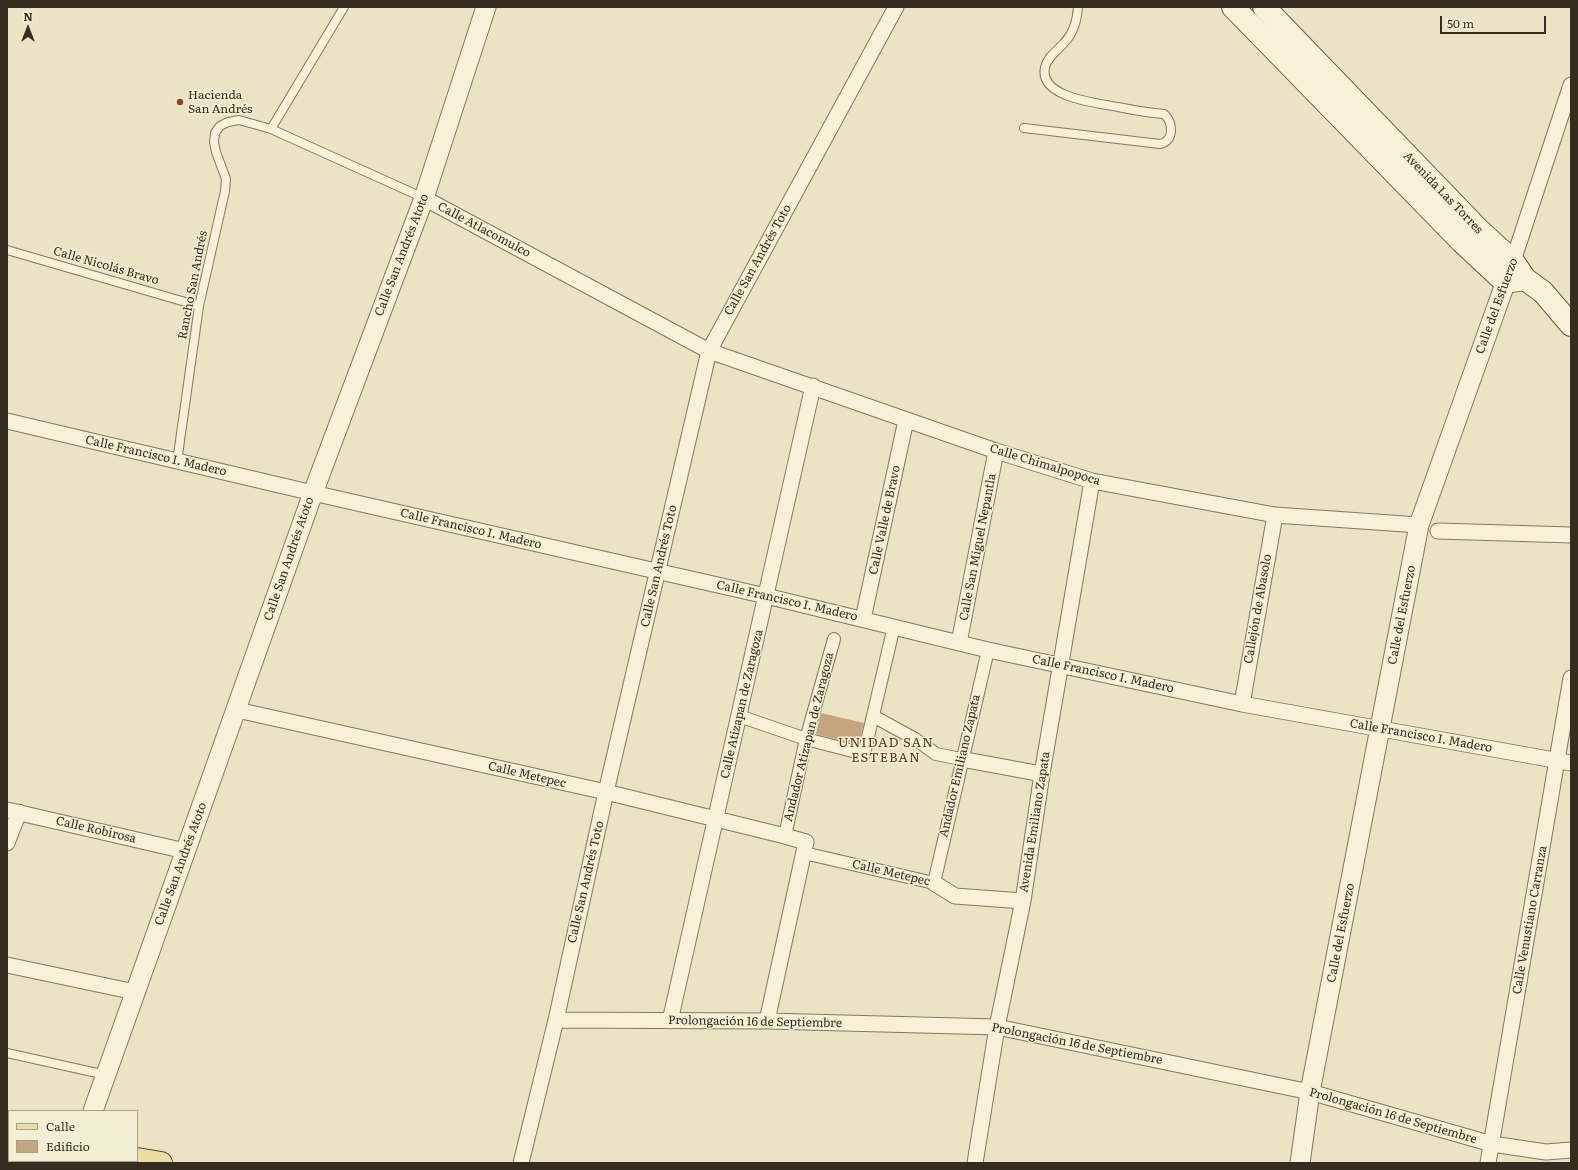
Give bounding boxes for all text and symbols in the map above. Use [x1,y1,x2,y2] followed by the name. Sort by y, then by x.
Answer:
[8,8,48,48] north arrow
[23,8,33,24] text: N
[1442,8,1548,34] scale bar
[1447,14,1474,32] text: 50 m
[188,88,253,116] place label: Hacienda San Andrés
[175,97,185,107] marker: Hacienda San Andrés
[1400,149,1486,237] street label: Avenida Las Torres
[372,192,432,318] street label: Calle San Andrés Atoto
[435,199,533,261] street label: Calle Atlacomulco
[721,202,795,318] street label: Calle San Andrés Toto
[175,229,211,341] street label: Rancho San Andrés
[51,244,161,288] street label: Calle Nicolás Bravo
[1473,256,1521,356] street label: Calle del Esfuerzo
[84,433,228,479] street label: Calle Francisco I. Madero
[988,441,1102,489] street label: Calle Chimalpopoca
[866,464,904,576] street label: Calle Valle de Bravo
[957,472,999,622] street label: Calle San Miguel Nepantla
[261,495,317,623] street label: Calle San Andrés Atoto
[638,504,680,628] street label: Calle San Andrés Toto
[399,506,543,552] street label: Calle Francisco I. Madero
[1241,553,1275,665] street label: Callejón de Abasolo
[1385,564,1419,666] street label: Calle del Esfuerzo
[715,578,859,624] street label: Calle Francisco I. Madero
[718,628,766,780] street label: Calle Atizapan de Zaragoza
[781,651,837,823] street label: Andador Atizapan de Zaragoza
[1031,652,1175,696] street label: Calle Francisco I. Madero
[937,693,983,839] street label: Andador Emiliano Zapata
[1349,716,1493,756] street label: Calle Francisco I. Madero
[838,735,934,766] district label: UNIDAD SAN ESTEBAN
[1017,750,1053,894] street label: Avenida Emiliano Zapata
[487,759,567,791] street label: Calle Metepec
[152,800,210,928] street label: Calle San Andrés Atoto
[54,814,138,846] street label: Calle Robirosa
[565,820,607,944] street label: Calle San Andrés Toto
[1510,845,1550,995] street label: Calle Venustiano Carranza
[851,857,931,889] street label: Calle Metepec
[1324,882,1358,984] street label: Calle del Esfuerzo
[668,1013,842,1031] street label: Prolongación 16 de Septiembre
[990,1020,1164,1068] street label: Prolongación 16 de Septiembre
[1307,1085,1479,1147] street label: Prolongación 16 de Septiembre
[8,1110,138,1162] legend
[46,1117,75,1135] text: Calle
[46,1137,90,1155] text: Edificio

